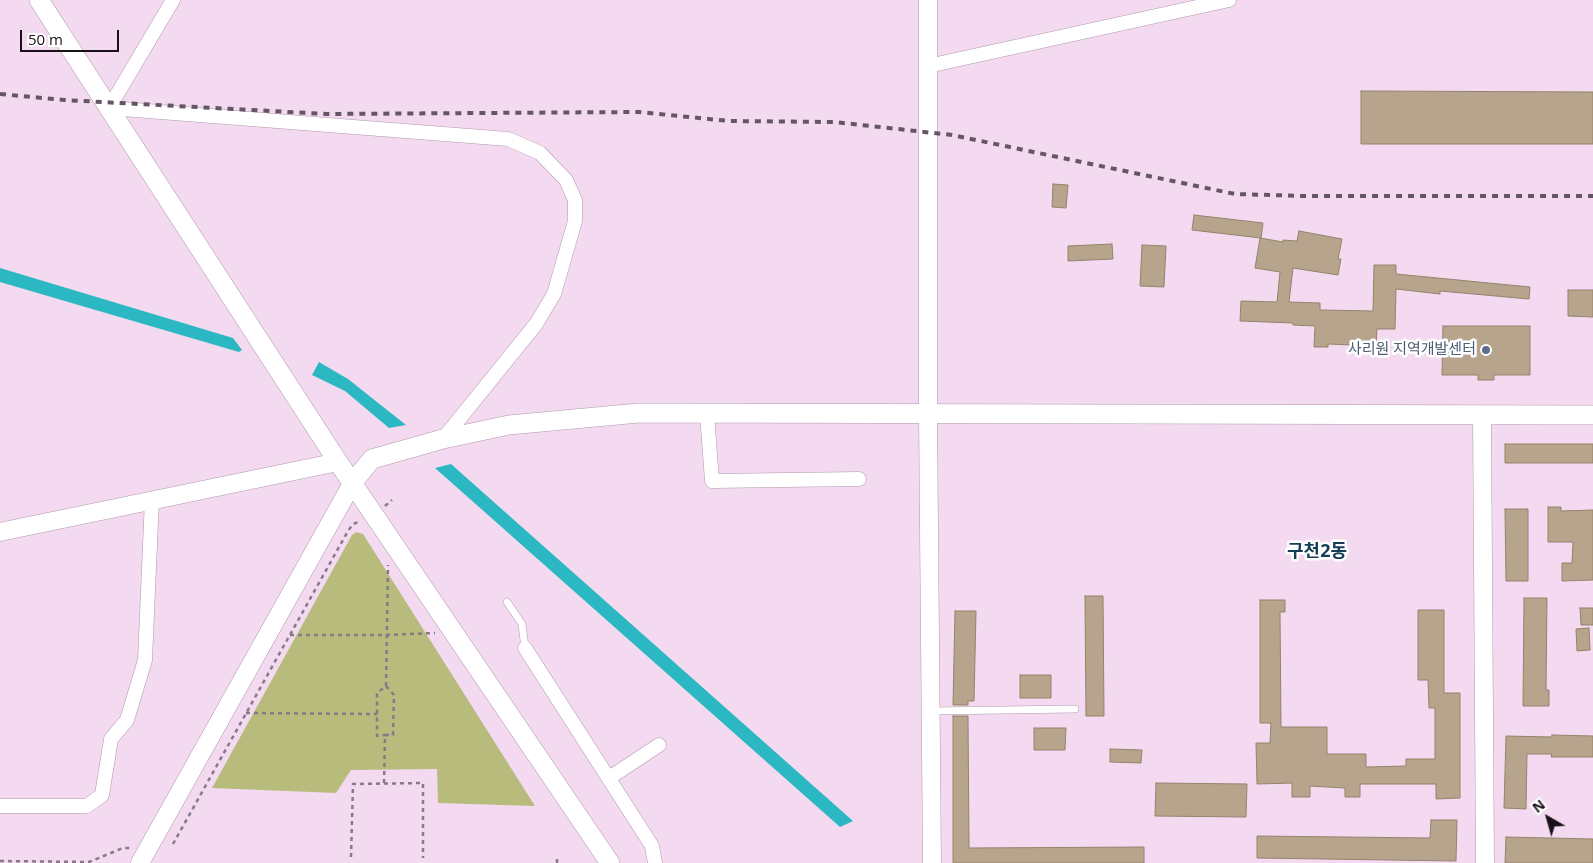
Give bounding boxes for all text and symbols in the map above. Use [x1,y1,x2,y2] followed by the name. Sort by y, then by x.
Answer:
[22,20,121,52] scale bar
[28,29,63,49] text: 50 m
[1348,341,1476,359] place label: 사리원 지역개발센터
[1480,344,1492,356] marker: 사리원 지역개발센터
[1287,541,1347,563] district label: 구천2동
[1523,793,1573,843] north arrow
[1528,795,1549,817] text: N

